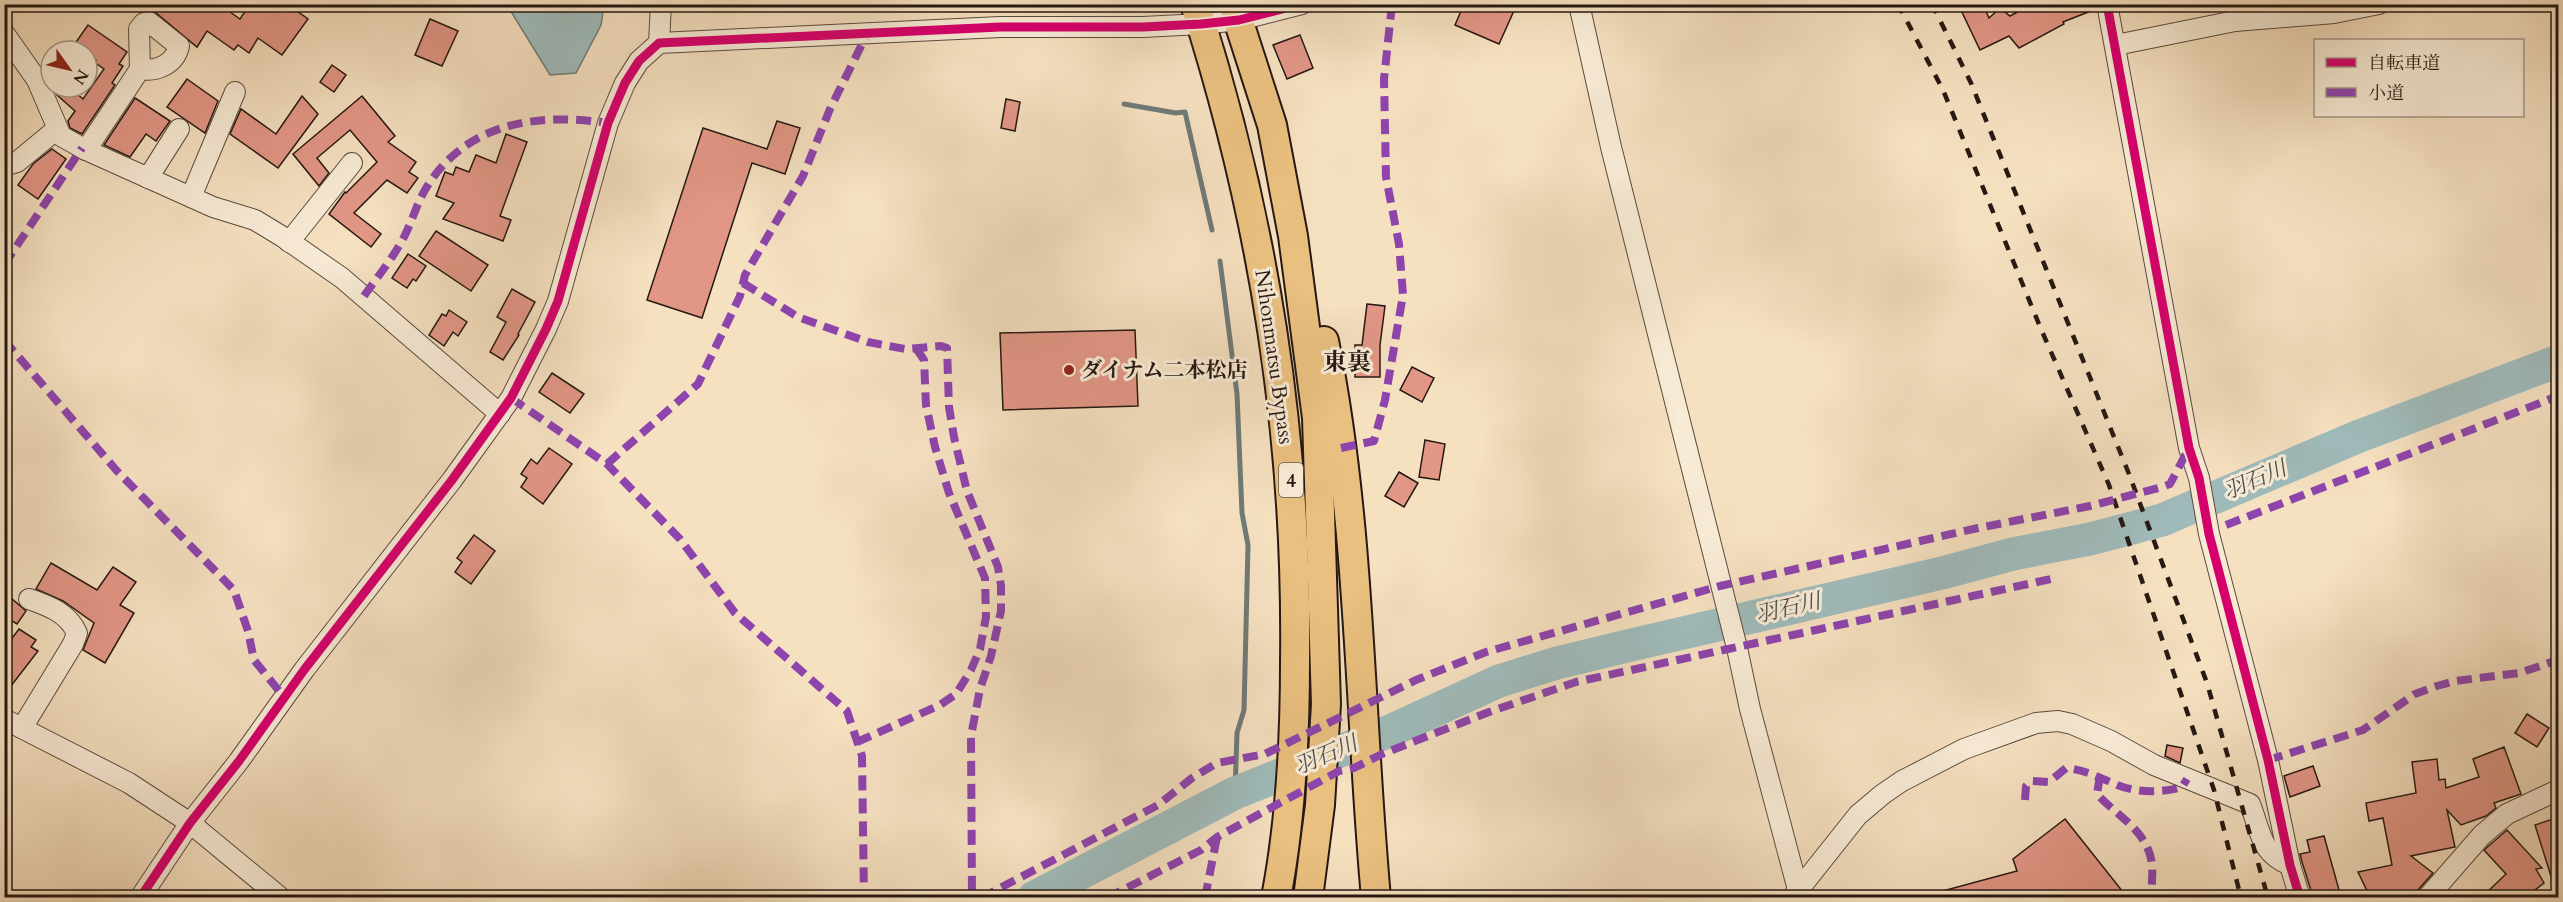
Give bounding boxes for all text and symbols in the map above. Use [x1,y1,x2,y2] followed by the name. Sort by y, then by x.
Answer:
[39,39,99,99] north arrow
[2314,39,2524,117] legend
[2368,51,2440,76] text: 自転車道
[68,65,94,89] text: N
[2368,81,2404,106] text: 小道
[1247,268,1301,446] street label: Nihonmatsu Bypass
[1323,346,1371,379] district label: 東裏
[1081,356,1248,385] place label: ダイナム二本松店
[1062,363,1076,377] marker: ダイナム二本松店
[2219,453,2293,507] water label: 羽石川
[1279,463,1303,497] road number: 4
[1752,586,1825,630] water label: 羽石川
[1290,728,1364,782] water label: 羽石川

